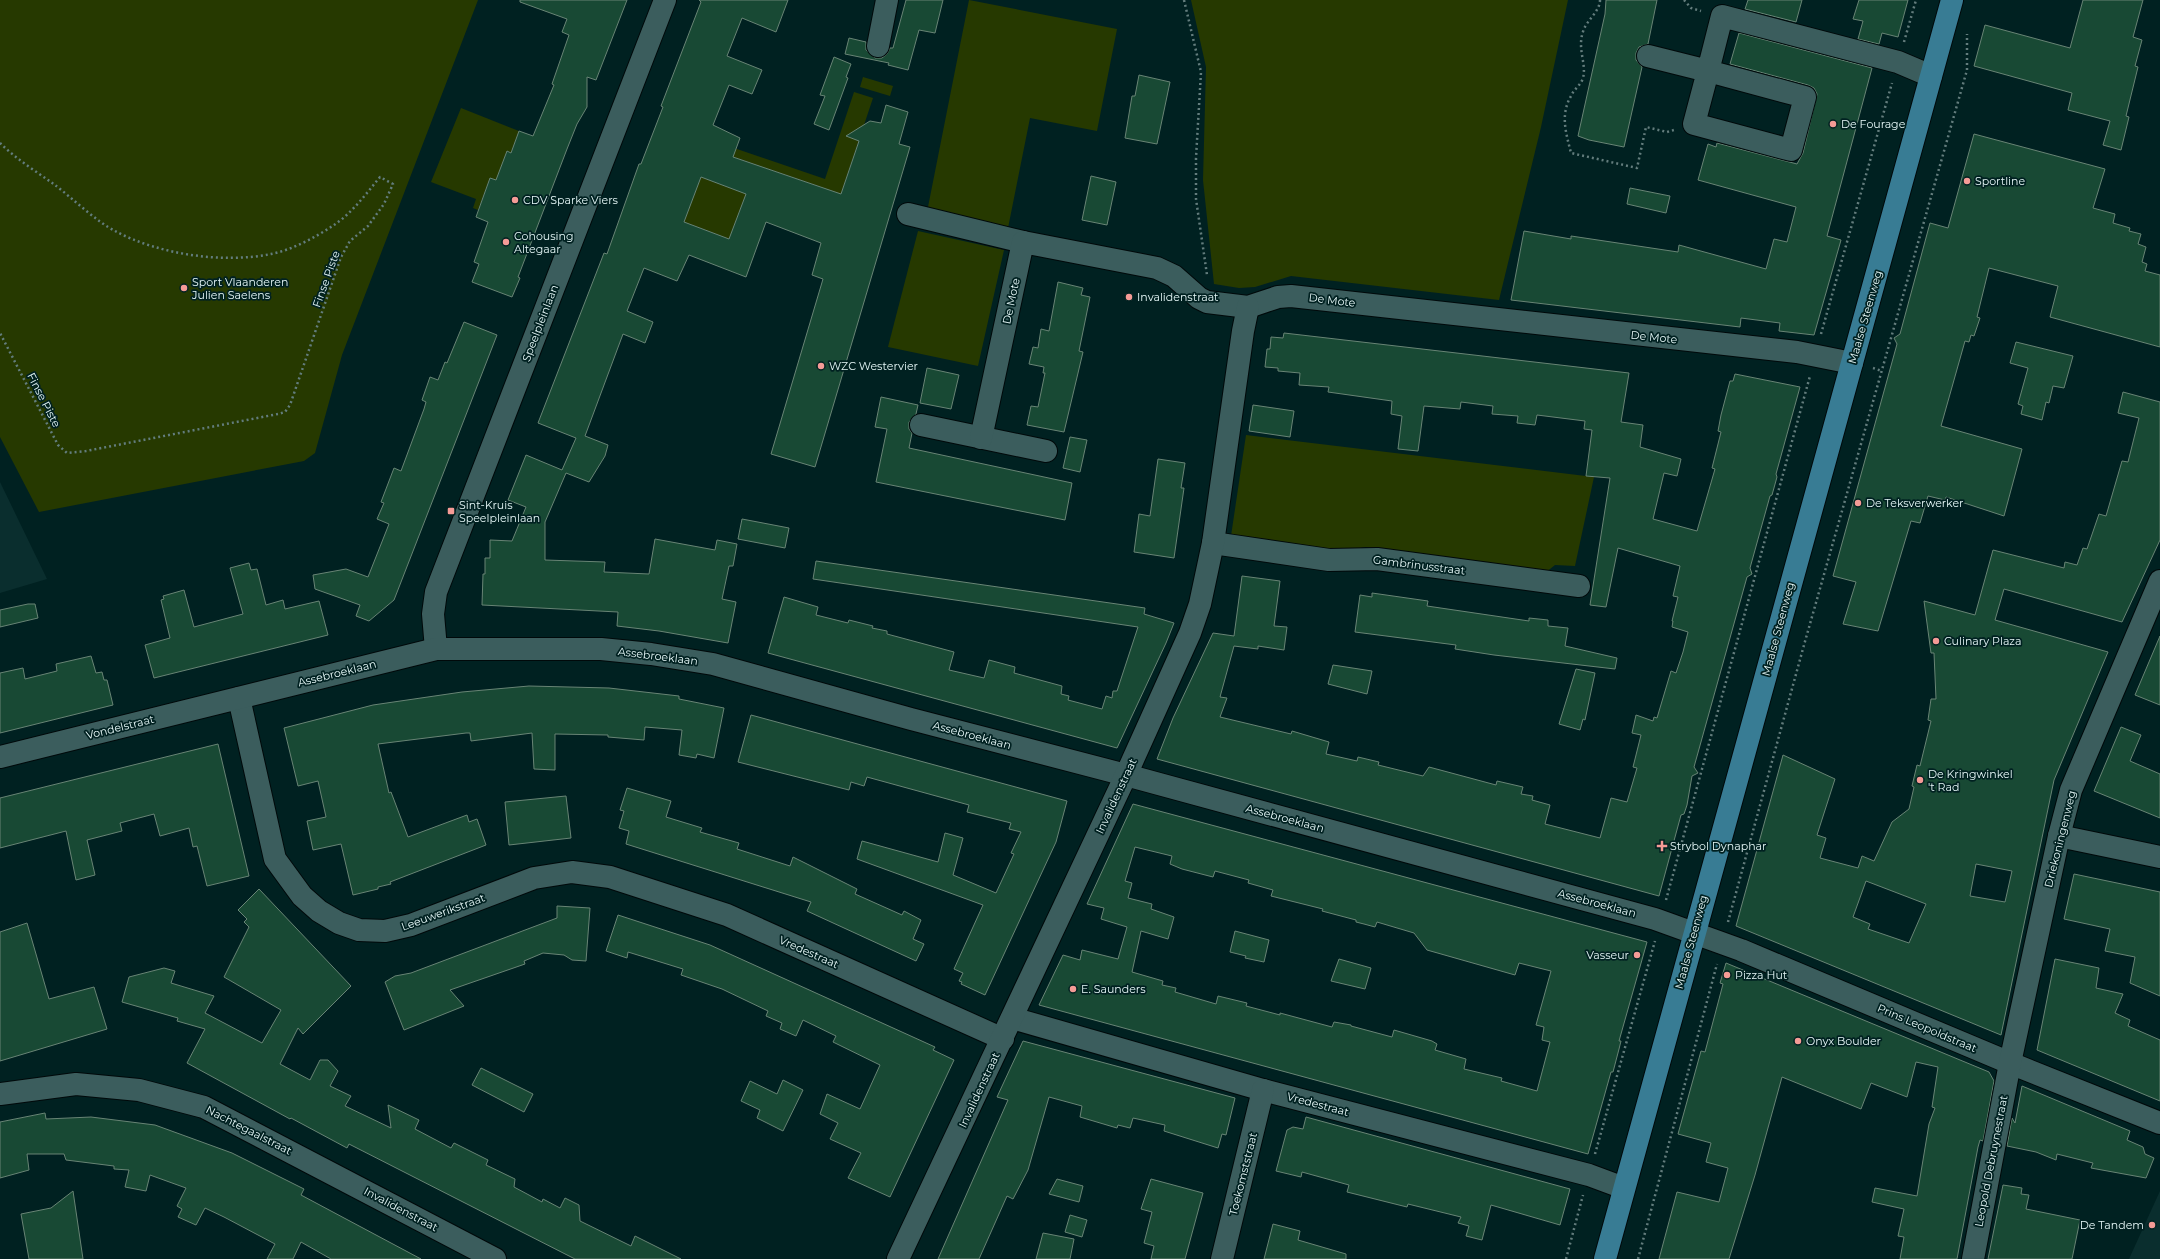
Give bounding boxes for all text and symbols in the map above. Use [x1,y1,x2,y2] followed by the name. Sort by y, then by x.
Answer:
[1841,117,1906,131] place label: De Fourage
[1828,119,1838,129] marker: De Fourage
[1975,174,2026,188] place label: Sportline
[1962,176,1972,186] marker: Sportline
[523,193,619,207] place label: CDV Sparke Viers
[510,195,520,205] marker: CDV Sparke Viers
[514,229,573,256] place label: Cohousing Altegaar
[501,237,511,247] marker: Cohousing Altegaar
[309,248,343,309] street label: Finse Piste
[1845,269,1885,365] street label: Maalse Steenweg
[191,275,288,302] place label: Sport Vlaanderen Julien Saelens
[999,276,1023,325] street label: De Mote
[179,283,189,293] marker: Sport Vlaanderen Julien Saelens
[519,283,561,363] street label: Speelpleinlaan
[1137,290,1219,304] place label: Invalidenstraat
[1308,290,1356,310] street label: De Mote
[1124,292,1134,302] marker: Invalidenstraat
[1630,328,1678,346] street label: De Mote
[829,359,918,373] place label: WZC Westervier
[816,361,826,371] marker: WZC Westervier
[24,370,64,430] street label: Finse Piste
[1866,496,1964,510] place label: De Teksverwerker
[459,498,540,525] place label: Sint-Kruis Speelpleinlaan
[1853,498,1863,508] marker: De Teksverwerker
[446,506,456,516] marker: Sint-Kruis Speelpleinlaan
[1372,552,1466,578] street label: Gambrinusstraat
[1759,580,1797,678] street label: Maalse Steenweg
[1944,634,2021,648] place label: Culinary Plaza
[1931,636,1941,646] marker: Culinary Plaza
[617,644,699,668] street label: Assebroeklaan
[296,656,378,690] street label: Assebroeklaan
[84,712,156,742] street label: Vondelstraat
[931,718,1013,752] street label: Assebroeklaan
[1092,756,1140,836] street label: Invalidenstraat
[1928,767,2013,794] place label: De Kringwinkel 't Rad
[1915,775,1925,785] marker: De Kringwinkel 't Rad
[2041,789,2079,889] street label: Driekoningenweg
[1244,801,1326,835] street label: Assebroeklaan
[1670,839,1767,853] place label: Strybol Dynaphar
[1657,841,1667,851] marker: Strybol Dynaphar
[1556,886,1638,920] street label: Assebroeklaan
[399,890,487,934] street label: Leeuwerikstraat
[1672,893,1710,991] street label: Maalse Steenweg
[777,933,841,972] street label: Vredestraat
[1586,948,1629,962] place label: Vasseur
[1632,950,1642,960] marker: Vasseur
[1735,968,1788,982] place label: Pizza Hut
[1722,970,1732,980] marker: Pizza Hut
[1081,982,1146,996] place label: E. Saunders
[1068,984,1078,994] marker: E. Saunders
[1875,1001,1979,1055] street label: Prins Leopoldstraat
[1806,1034,1881,1048] place label: Onyx Boulder
[1793,1036,1803,1046] marker: Onyx Boulder
[955,1050,1003,1130] street label: Invalidenstraat
[1285,1089,1351,1119] street label: Vredestraat
[1971,1093,2011,1228] street label: Leopold Debruynestraat
[204,1102,295,1158] street label: Nachtegaalstraat
[1226,1130,1260,1217] street label: Toekomststraat
[362,1184,441,1235] street label: Invalidenstraat
[2080,1218,2144,1232] place label: De Tandem
[2147,1220,2157,1230] marker: De Tandem

